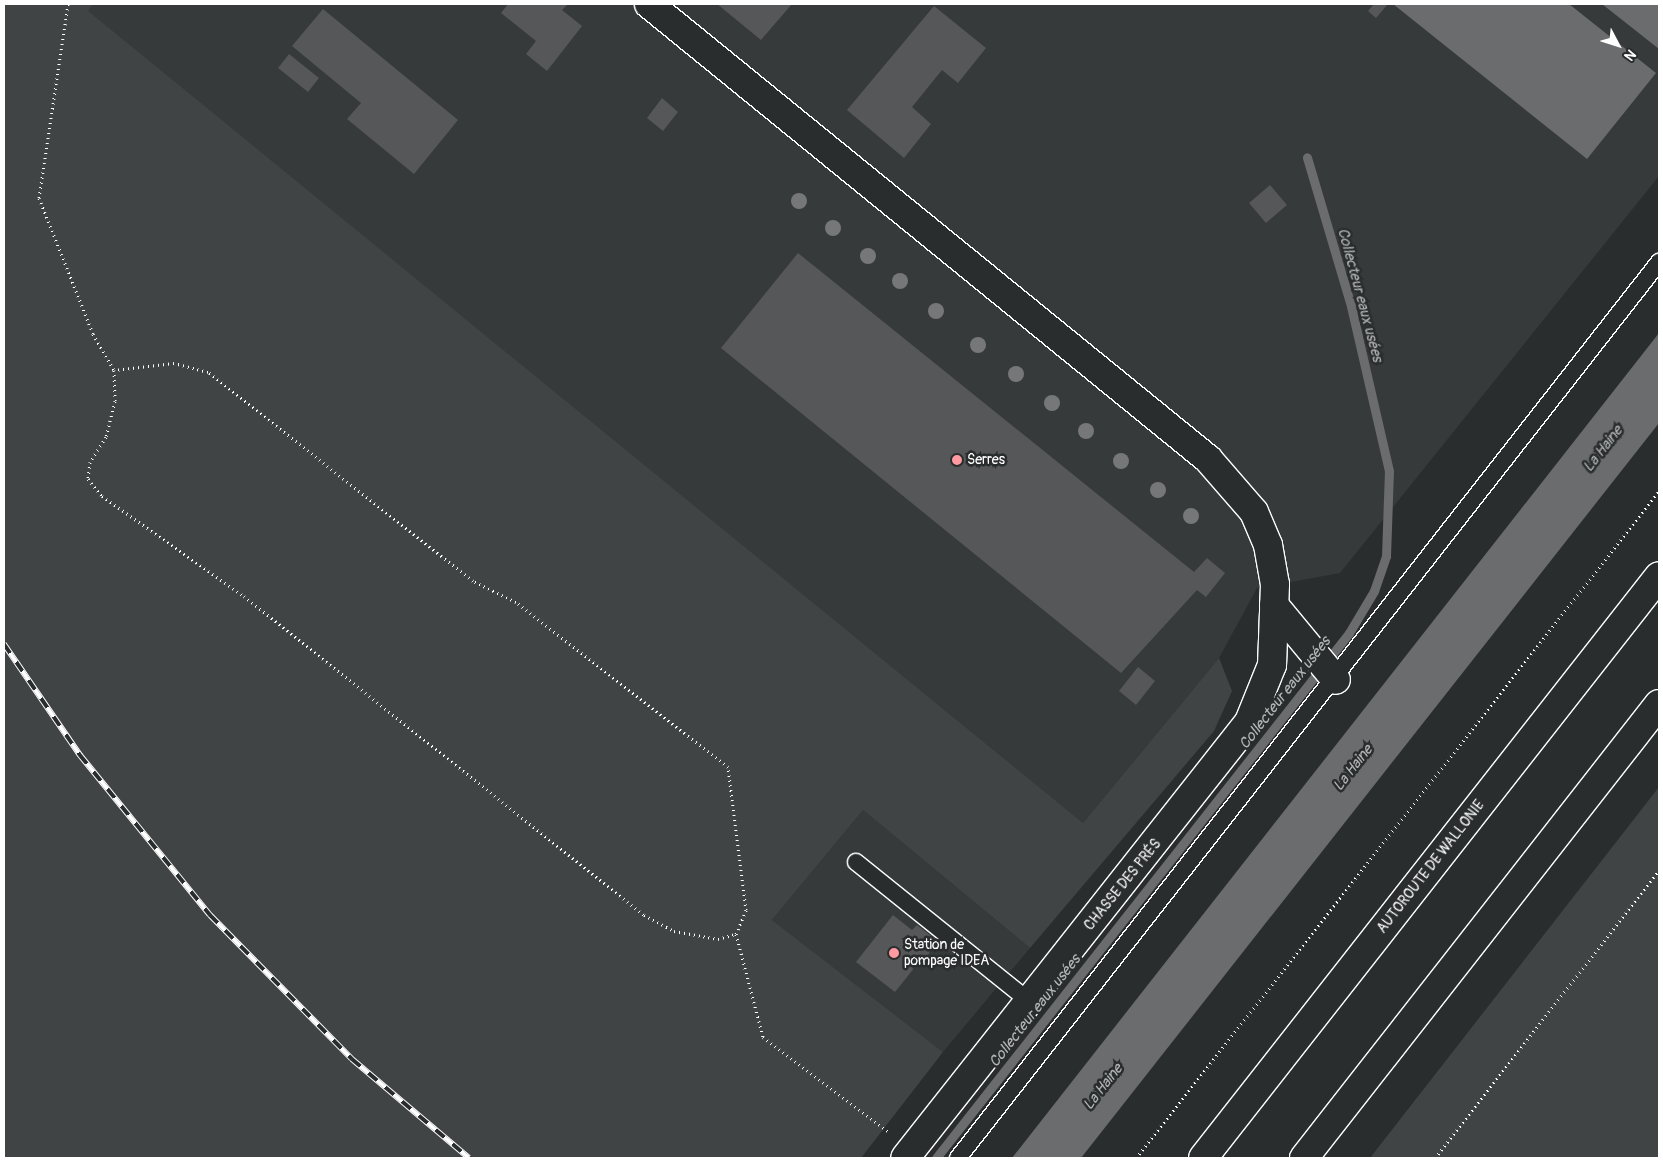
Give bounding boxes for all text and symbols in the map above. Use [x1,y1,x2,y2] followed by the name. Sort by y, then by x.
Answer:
[1593,20,1643,70] north arrow
[1620,46,1639,64] text: N
[1333,226,1387,364] water label: Collecteur eaux usées
[1579,422,1627,476] water label: La Haine
[967,452,1005,468] place label: Serres
[951,454,963,466] marker: Serres
[1236,633,1334,753] water label: Collecteur eaux usées
[1329,741,1377,795] water label: La Haine
[1374,797,1488,937] street label: AUTOROUTE DE WALLONIE
[1081,836,1165,934] street label: CHASSE DES PRÉS
[904,937,989,970] place label: Station de pompage IDEA
[888,947,900,959] marker: Station de pompage IDEA
[986,951,1084,1071] water label: Collecteur eaux usées
[1079,1060,1127,1114] water label: La Haine

